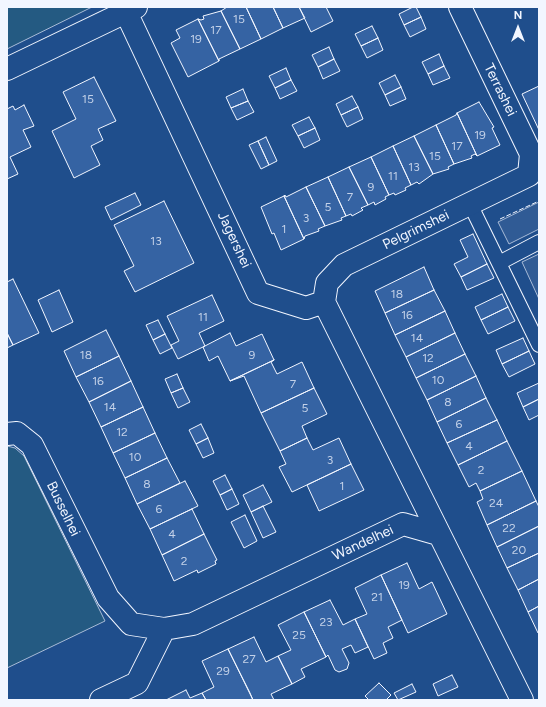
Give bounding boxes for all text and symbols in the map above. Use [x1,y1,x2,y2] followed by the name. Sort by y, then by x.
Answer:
[498,8,538,48] north arrow
[514,9,522,22] text: N
[233,12,245,26] house number: 15
[210,23,222,37] house number: 17
[190,32,202,46] house number: 19
[480,61,520,119] street label: Terrashei
[82,92,94,106] house number: 15
[474,128,486,142] house number: 19
[451,139,463,153] house number: 17
[429,149,441,163] house number: 15
[408,160,420,174] house number: 13
[388,169,398,183] house number: 11
[368,180,374,194] house number: 9
[347,190,353,204] house number: 7
[325,200,331,214] house number: 5
[380,207,452,253] street label: Pelgrimshei
[214,209,254,271] street label: Jagershei
[303,211,309,225] house number: 3
[282,222,286,236] house number: 1
[150,234,162,248] house number: 13
[391,287,403,301] house number: 18
[401,308,413,322] house number: 16
[198,310,208,324] house number: 11
[411,331,423,345] house number: 14
[80,348,92,362] house number: 18
[249,348,255,362] house number: 9
[422,351,434,365] house number: 12
[432,373,444,387] house number: 10
[92,374,104,388] house number: 16
[290,377,296,391] house number: 7
[444,395,452,409] house number: 8
[104,400,116,414] house number: 14
[302,401,308,415] house number: 5
[456,417,462,431] house number: 6
[116,425,128,439] house number: 12
[465,439,473,453] house number: 4
[129,450,141,464] house number: 10
[327,453,333,467] house number: 3
[478,463,484,477] house number: 2
[143,477,151,491] house number: 8
[43,479,83,539] street label: Busselhei
[340,479,344,493] house number: 1
[489,496,503,510] house number: 24
[156,502,162,516] house number: 6
[502,521,516,535] house number: 22
[330,522,396,564] street label: Wandelhei
[168,527,176,541] house number: 4
[512,543,526,557] house number: 20
[181,554,187,568] house number: 2
[398,578,410,592] house number: 19
[371,590,383,604] house number: 21
[319,615,333,629] house number: 23
[292,628,306,642] house number: 25
[242,652,256,666] house number: 27
[216,664,230,678] house number: 29

